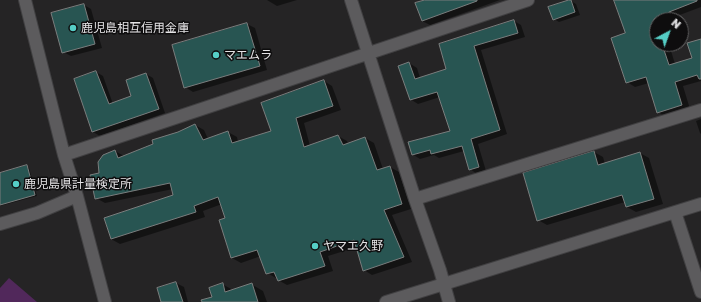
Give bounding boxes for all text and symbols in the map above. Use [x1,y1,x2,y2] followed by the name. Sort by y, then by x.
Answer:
[649,12,689,52] north arrow
[669,16,684,31] text: N
[81,21,189,35] place label: 鹿児島相互信用金庫
[68,23,78,33] marker: 鹿児島相互信用金庫
[224,48,272,62] place label: マエムラ
[211,50,221,60] marker: マエムラ
[24,177,132,191] place label: 鹿児島県計量検定所
[11,179,21,189] marker: 鹿児島県計量検定所
[323,239,383,253] place label: ヤマエ久野
[310,241,320,251] marker: ヤマエ久野

